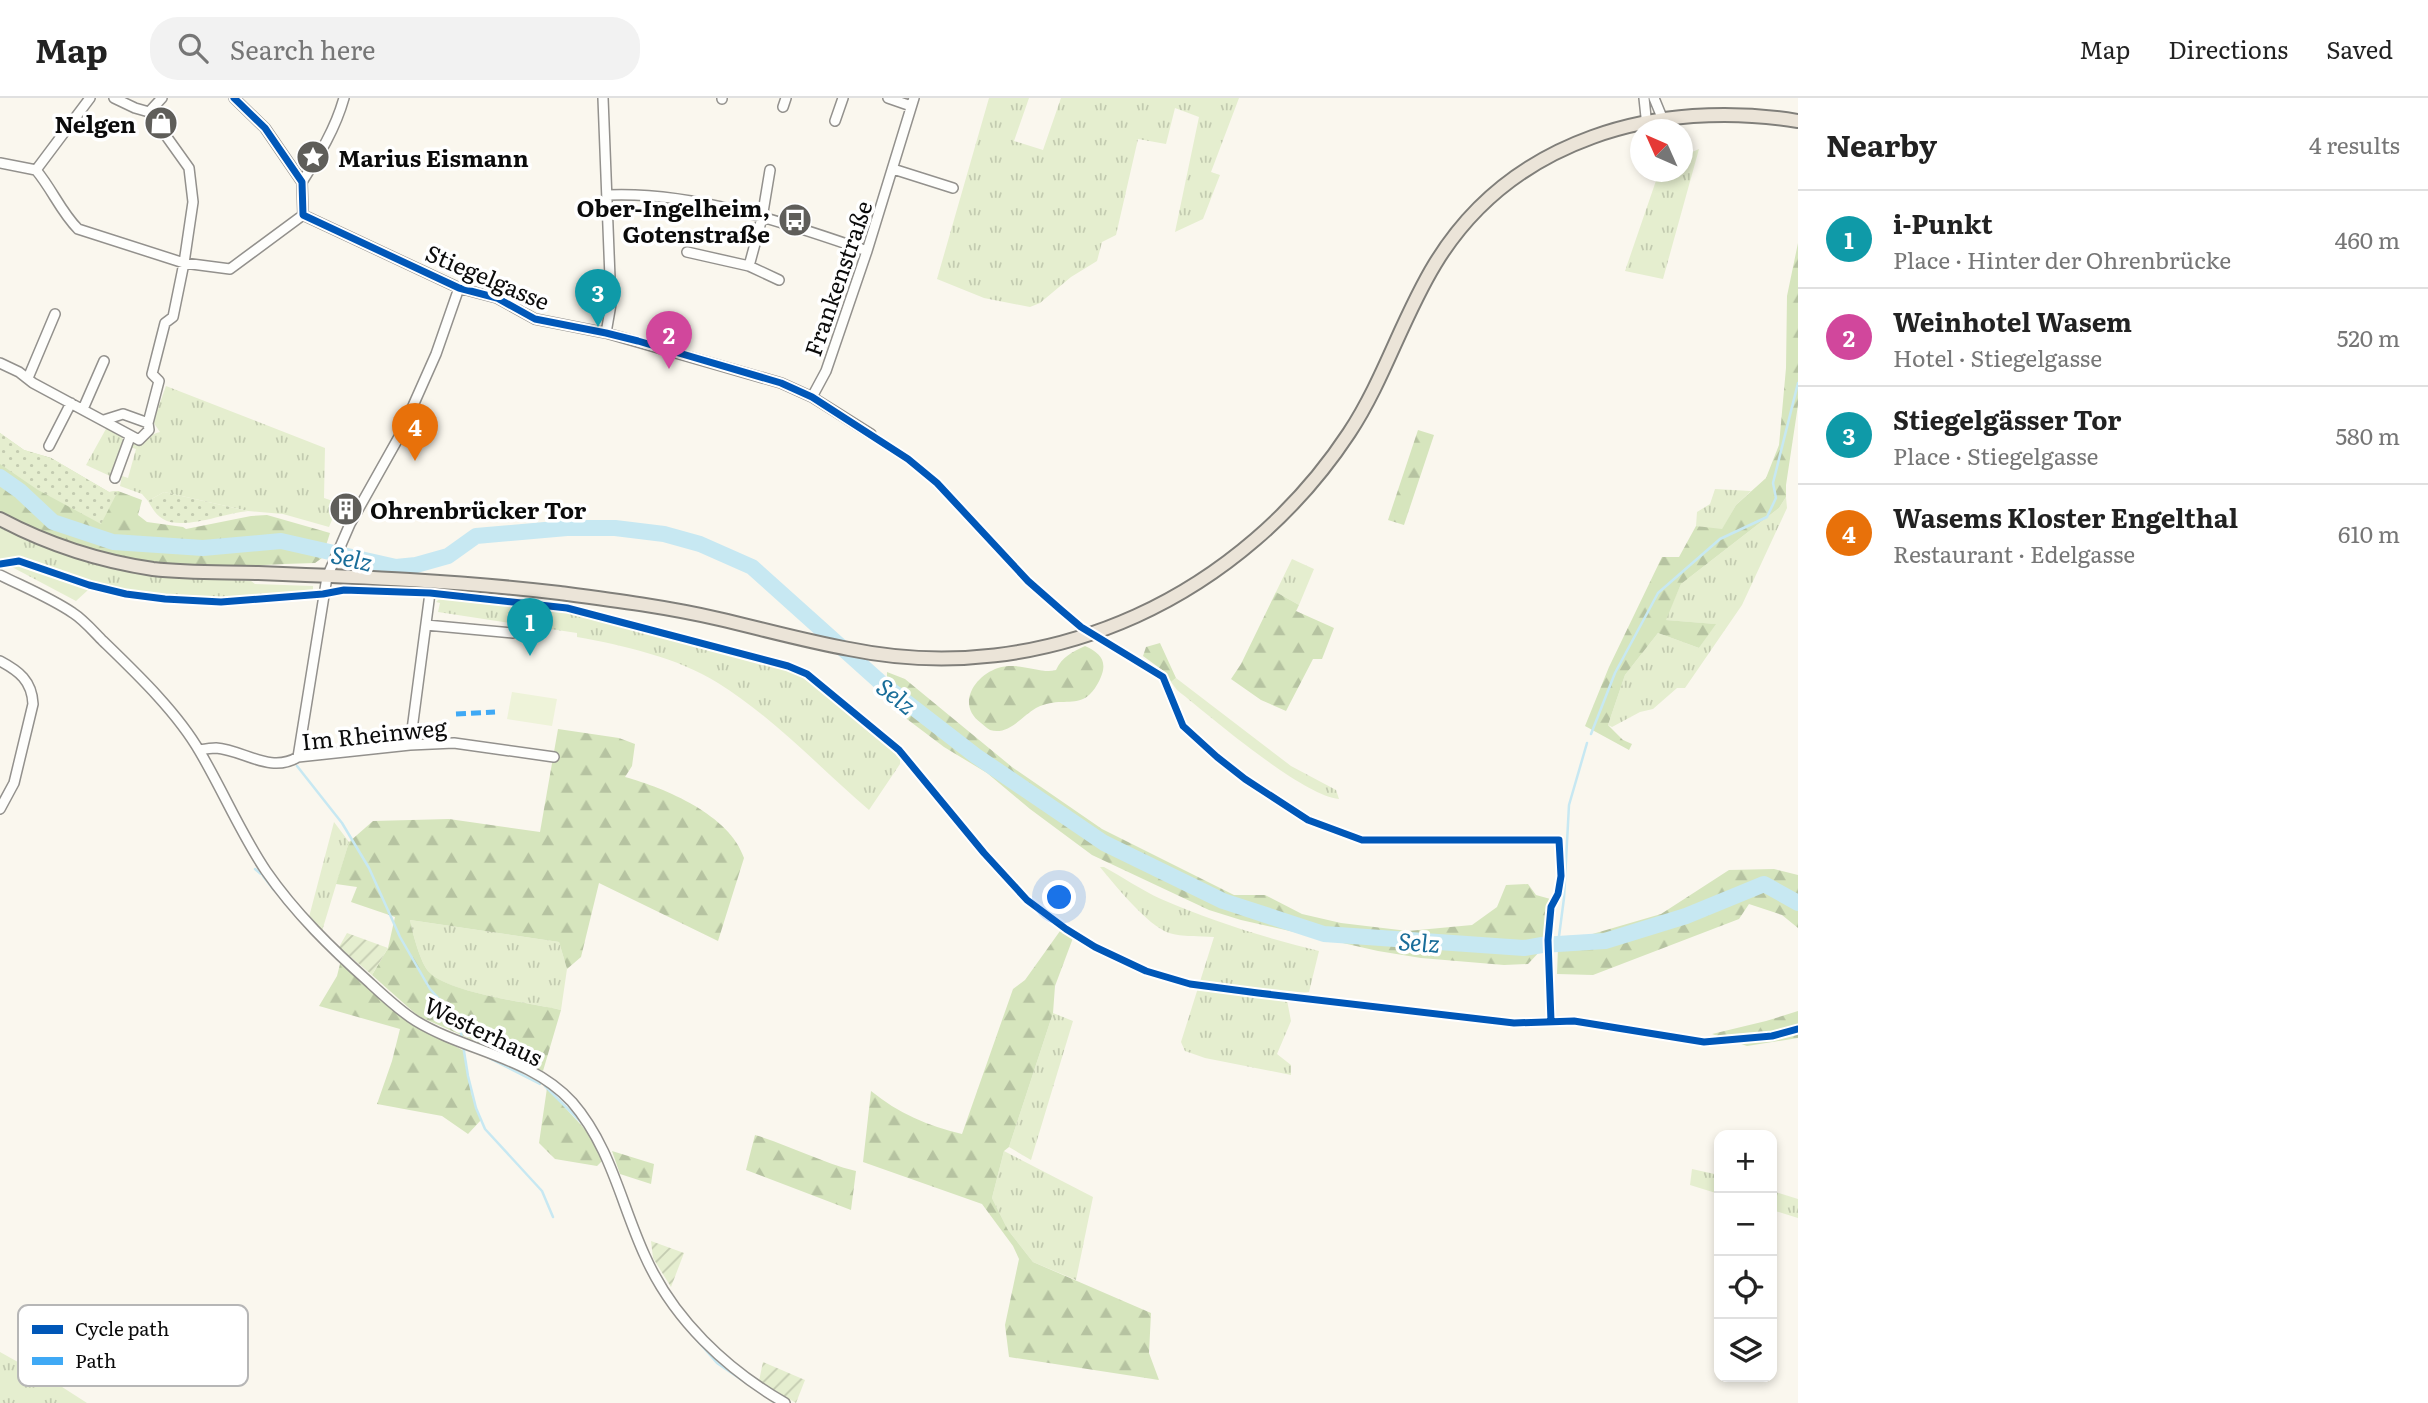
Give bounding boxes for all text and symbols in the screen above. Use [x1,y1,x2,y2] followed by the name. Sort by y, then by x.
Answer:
[150,17,640,80] search box
[35,24,108,73] text: Map
[174,29,212,67] icon: search
[230,29,376,68] text: Search here
[2079,31,2130,66] text: Map
[2168,31,2288,66] text: Directions
[2326,31,2393,66] text: Saved
[142,104,180,142] shop icon: Nelgen
[54,106,136,140] place label: Nelgen
[1630,119,1693,182] north arrow
[1826,122,1937,166] text: Nearby
[2309,127,2400,161] text: 4 results
[294,138,332,176] place icon: Marius Eismann
[338,140,529,174] place label: Marius Eismann
[577,190,770,250] place label: Ober-Ingelheim, Gotenstraße
[795,196,879,360] street label: Frankenstraße
[776,201,814,239] bus stop icon: Ober-Ingelheim, Gotenstraße
[1893,203,1993,242] text: i-Punkt
[1844,222,1854,256] text: 1
[2335,222,2400,256] text: 460 m
[421,235,555,317] street label: Stiegelgasse
[1893,242,2231,276] text: Place · Hinter der Ohrenbrücke
[575,269,621,327] pin: 3
[1893,301,2132,340] text: Weinhotel Wasem
[646,311,692,369] pin: 2
[1843,320,1855,354] text: 2
[2337,320,2400,354] text: 520 m
[1893,340,2102,374] text: Hotel · Stiegelgasse
[1893,399,2121,438] text: Stiegelgässer Tor
[392,403,438,461] pin: 4
[1843,418,1855,452] text: 3
[2335,418,2400,452] text: 580 m
[1893,438,2099,472] text: Place · Stiegelgasse
[327,490,365,528] building icon: Ohrenbrücker Tor
[370,492,587,526] place label: Ohrenbrücker Tor
[1893,497,2238,536] text: Wasems Kloster Engelthal
[1842,516,1856,550] text: 4
[2338,516,2400,550] text: 610 m
[328,535,376,579] water label: Selz
[1893,536,2135,570] text: Restaurant · Edelgasse
[507,598,553,656] pin: 1
[870,669,924,721] water label: Selz
[300,708,449,758] street label: Im Rheinweg
[1042,880,1076,914] your location
[1397,922,1441,960] water label: Selz
[419,987,549,1073] street label: Westerhaus
[1714,1130,1777,1382] map controls
[1714,1130,1777,1193] button: +
[1714,1193,1777,1256] button: −
[1714,1256,1777,1319] button: locate
[18,1305,248,1386] legend
[75,1314,169,1342] text: Cycle path
[1714,1319,1777,1382] button: layers
[75,1346,116,1374] text: Path

